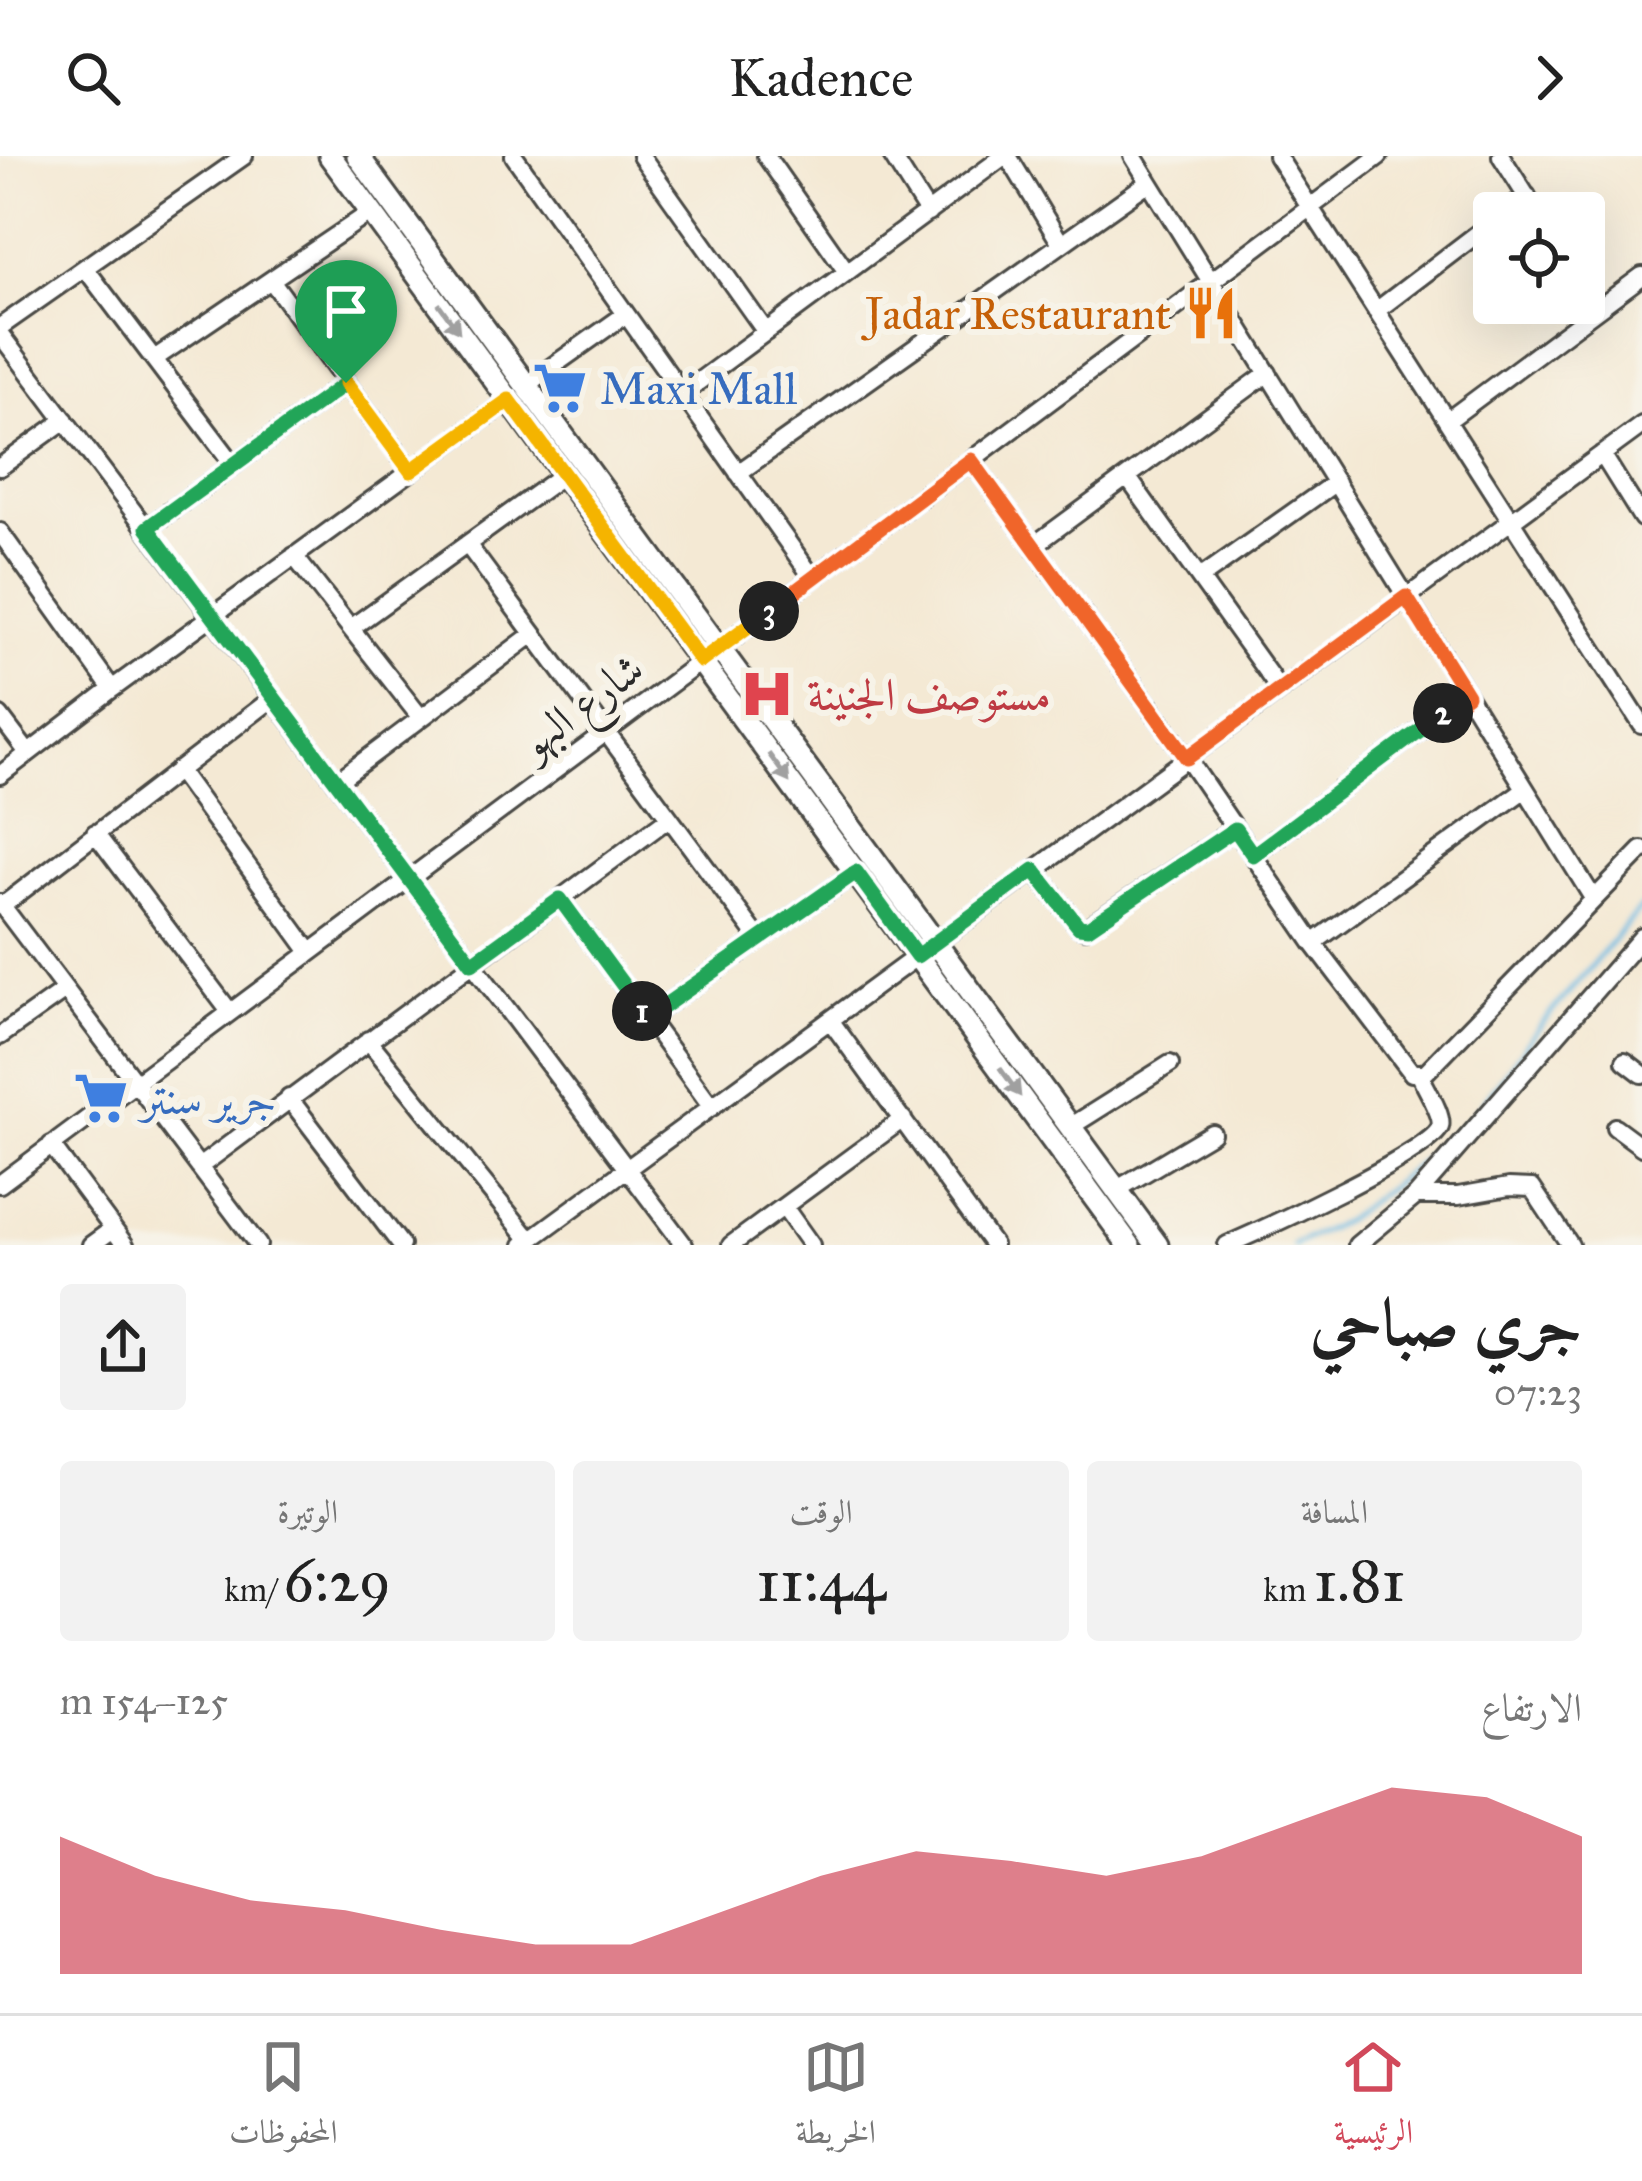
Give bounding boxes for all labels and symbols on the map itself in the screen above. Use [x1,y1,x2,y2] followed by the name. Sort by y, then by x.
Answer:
[295,260,397,383] pin
[1182,284,1240,342] restaurant icon: Jadar Restaurant
[860,286,1171,341] place label: Jadar Restaurant
[437,302,460,334] one-way arrow
[531,359,589,417] supermarket icon: Maxi Mall
[600,361,798,416] place label: Maxi Mall
[739,581,799,641] pin: 3
[505,640,660,780] street label: شارع البهو
[738,665,796,723] hospital icon: مستوصف الجنينة
[807,667,1051,723] place label: مستوصف الجنينة
[1413,683,1473,743] pin: 2
[767,752,791,784] one-way arrow
[612,981,672,1041] pin: 1
[998,1066,1021,1098] one-way arrow
[72,1069,130,1127] supermarket icon: جرير سنتر
[137,1071,277,1126] place label: جرير سنتر

